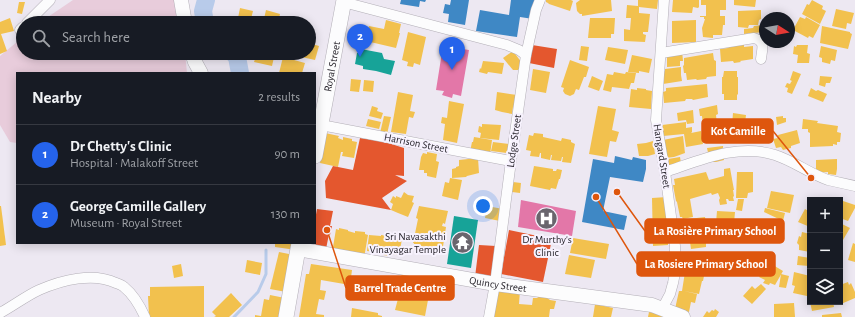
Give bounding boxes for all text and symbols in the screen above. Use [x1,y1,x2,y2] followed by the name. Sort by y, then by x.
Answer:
[759,12,795,48] north arrow
[16,16,316,60] search box
[347,24,373,57] pin: 2
[30,27,52,49] icon: search
[62,30,130,45] text: Search here
[439,37,465,70] pin: 1
[322,40,342,93] street label: Royal Street
[32,89,82,106] text: Nearby
[258,91,300,104] text: 2 results
[505,113,523,168] street label: Lodge Street
[702,119,773,143] callout: Kot Camille
[651,123,673,189] street label: Hangard Street
[710,125,766,137] text: Kot Camille
[383,131,449,155] street label: Harrison Street
[70,139,171,154] text: Dr Chetty's Clinic
[43,148,47,161] text: 1
[274,148,300,161] text: 90 m
[70,157,198,170] text: Hospital · Malakoff Street
[473,196,493,216] your location
[807,197,843,305] map controls
[807,197,843,233] button: +
[70,199,206,214] text: George Camille Gallery
[534,206,560,232] hospital icon: Dr Murthy's Clinic
[42,208,48,221] text: 2
[271,208,300,221] text: 130 m
[70,217,182,230] text: Museum · Royal Street
[645,219,784,243] callout: La Rosière Primary School
[654,225,776,238] text: La Rosière Primary School
[449,229,475,255] temple icon: Sri Navasakthi Vinayagar Temple
[369,231,446,255] place label: Sri Navasakthi Vinayagar Temple
[807,233,843,269] button: −
[522,234,572,258] place label: Dr Murthy's Clinic
[637,252,775,276] callout: La Rosiere Primary School
[645,258,767,271] text: La Rosiere Primary School
[807,269,843,305] button: layers
[468,274,528,294] street label: Quincy Street
[346,276,454,300] callout: Barrel Trade Centre
[354,282,447,294] text: Barrel Trade Centre

